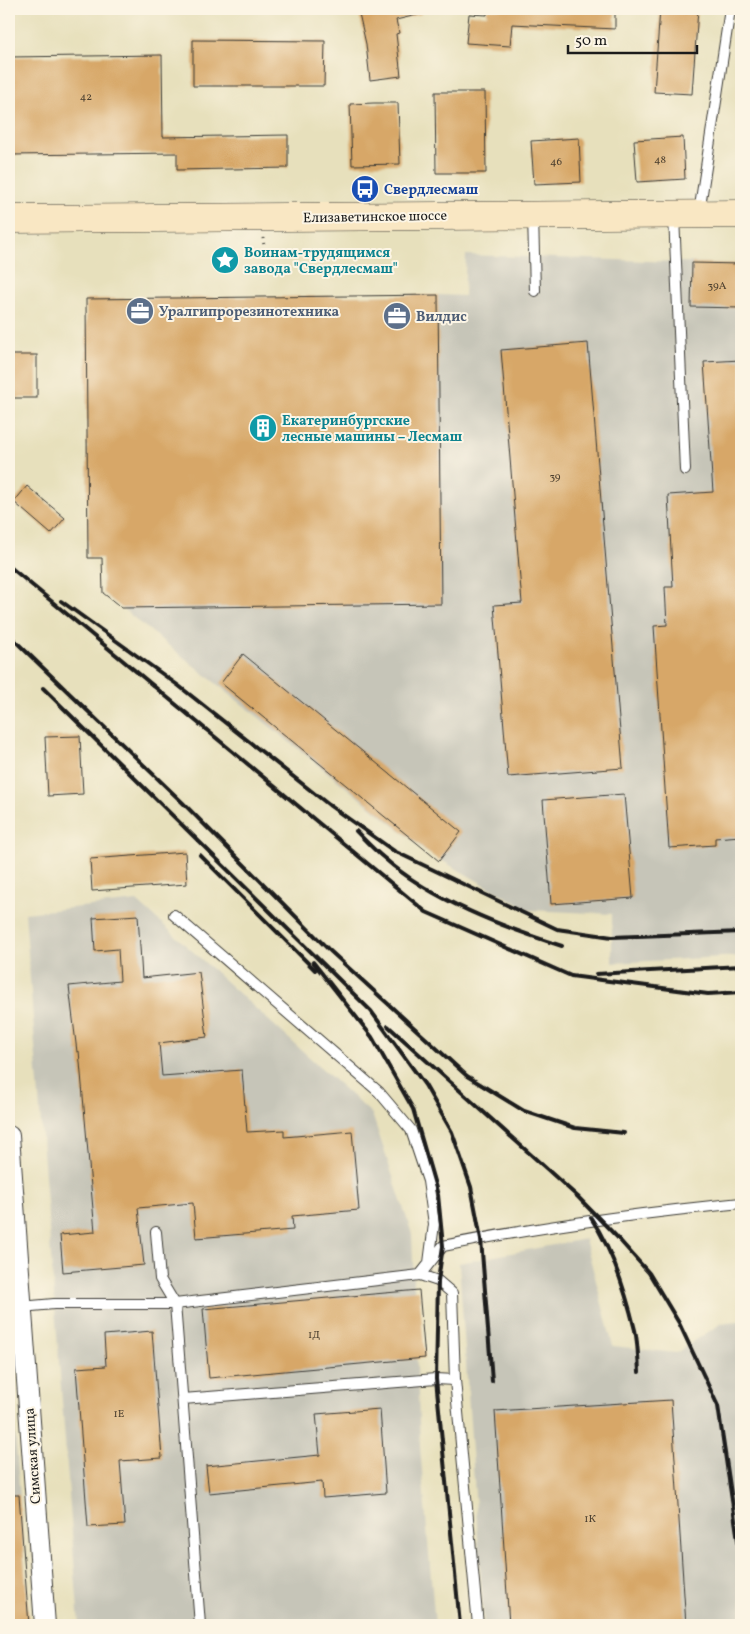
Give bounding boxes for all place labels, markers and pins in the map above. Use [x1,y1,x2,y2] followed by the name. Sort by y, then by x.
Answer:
[350,174,380,204] bus stop icon: Свердлесмаш
[384,181,478,200] place label: Свердлесмаш
[244,244,398,279] place label: Воинам-трудящимся завода "Свердлесмаш"
[210,245,240,275] place icon: Воинам-трудящимся завода "Свердлесмаш"
[125,296,155,326] office icon: Уралгипрорезинотехника
[382,301,412,331] office icon: Вилдис
[159,303,340,322] place label: Уралгипрорезинотехника
[416,308,467,327] place label: Вилдис
[282,412,462,447] place label: Екатеринбургские лесные машины – Лесмаш
[248,413,278,443] building icon: Екатеринбургские лесные машины – Лесмаш

